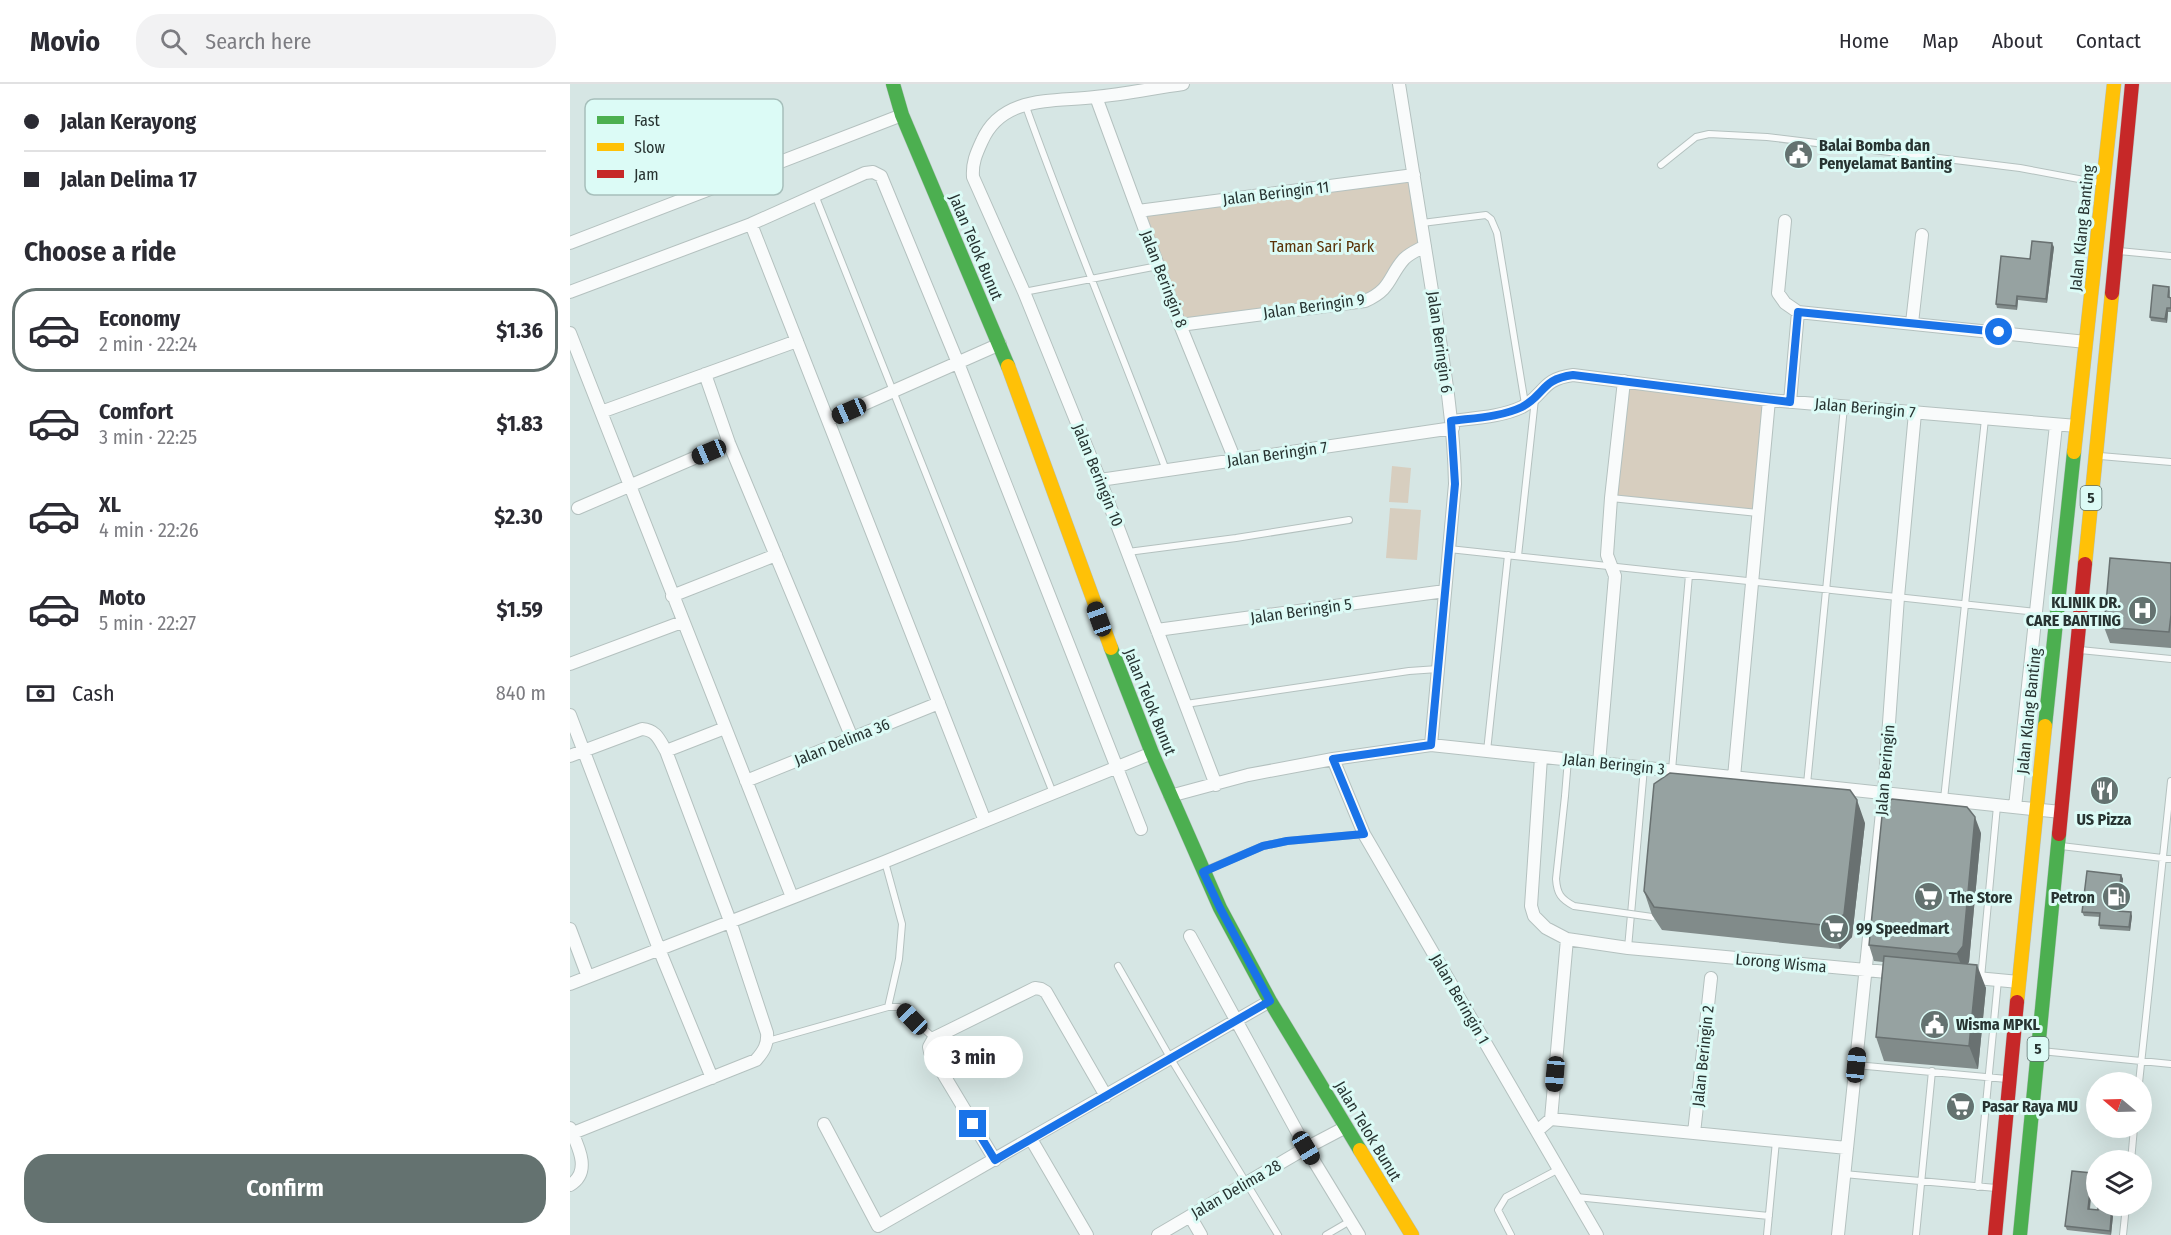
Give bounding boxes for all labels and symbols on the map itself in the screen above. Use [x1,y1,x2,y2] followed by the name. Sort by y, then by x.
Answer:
[585,99,783,195] legend
[634,111,661,130] text: Fast
[1819,136,1952,173] place label: Balai Bomba dan Penyelamat Banting
[634,138,665,157] text: Slow
[1782,138,1814,170] public building icon: Balai Bomba dan Penyelamat Banting
[2066,164,2098,292] street label: Jalan Klang Banting
[634,165,659,184] text: Jam
[1222,177,1330,209] street label: Jalan Beringin 11
[945,191,1007,304] street label: Jalan Telok Bunut
[1137,228,1191,330] street label: Jalan Beringin 8
[1270,237,1375,256] park label: Taman Sari Park
[1262,289,1366,323] street label: Jalan Beringin 9
[1423,290,1457,394] street label: Jalan Beringin 6
[1985,318,2012,345] route start
[1814,394,1917,422] street label: Jalan Beringin 7
[829,395,869,427] car
[1069,421,1127,529] street label: Jalan Beringin 10
[689,437,729,467] car
[1226,437,1329,470] street label: Jalan Beringin 7
[2080,486,2102,510] road number: 5
[2026,593,2121,630] place label: KLINIK DR. CARE BANTING
[1249,594,1353,628] street label: Jalan Beringin 5
[2126,595,2158,627] hospital icon: KLINIK DR. CARE BANTING
[1084,599,1114,639] car
[1120,646,1180,759] street label: Jalan Telok Bunut
[2013,647,2045,775] street label: Jalan Klang Banting
[792,714,892,770] street label: Jalan Delima 36
[1872,724,1898,816] street label: Jalan Beringin
[1562,749,1666,779] street label: Jalan Beringin 3
[2088,775,2120,807] restaurant icon: US Pizza
[2077,810,2132,829] place label: US Pizza
[1912,881,1944,913] supermarket icon: The Store
[2100,881,2132,913] fuel station icon: Petron
[1949,888,2012,907] place label: The Store
[2051,888,2095,907] place label: Petron
[1819,912,1851,944] supermarket icon: 99 Speedmart
[1856,919,1950,938] place label: 99 Speedmart
[1735,950,1828,976] street label: Lorong Wisma
[1427,951,1493,1047] street label: Jalan Beringin 1
[893,1000,931,1038] car
[1688,1004,1718,1108] street label: Jalan Beringin 2
[1919,1008,1951,1040] public building icon: Wisma MPKL
[1956,1015,2041,1034] place label: Wisma MPKL
[924,1037,1022,1079] callout: 3 min
[2028,1037,2048,1061] road number: 5
[1845,1046,1867,1084] car
[1544,1055,1566,1093] car
[2086,1072,2152,1138] north arrow
[1331,1077,1406,1185] street label: Jalan Telok Bunut
[1945,1090,1977,1122] supermarket icon: Pasar Raya MU
[1982,1097,2078,1116] place label: Pasar Raya MU
[959,1110,986,1137] route end
[1289,1128,1323,1168] car
[1188,1156,1284,1222] street label: Jalan Delima 28

